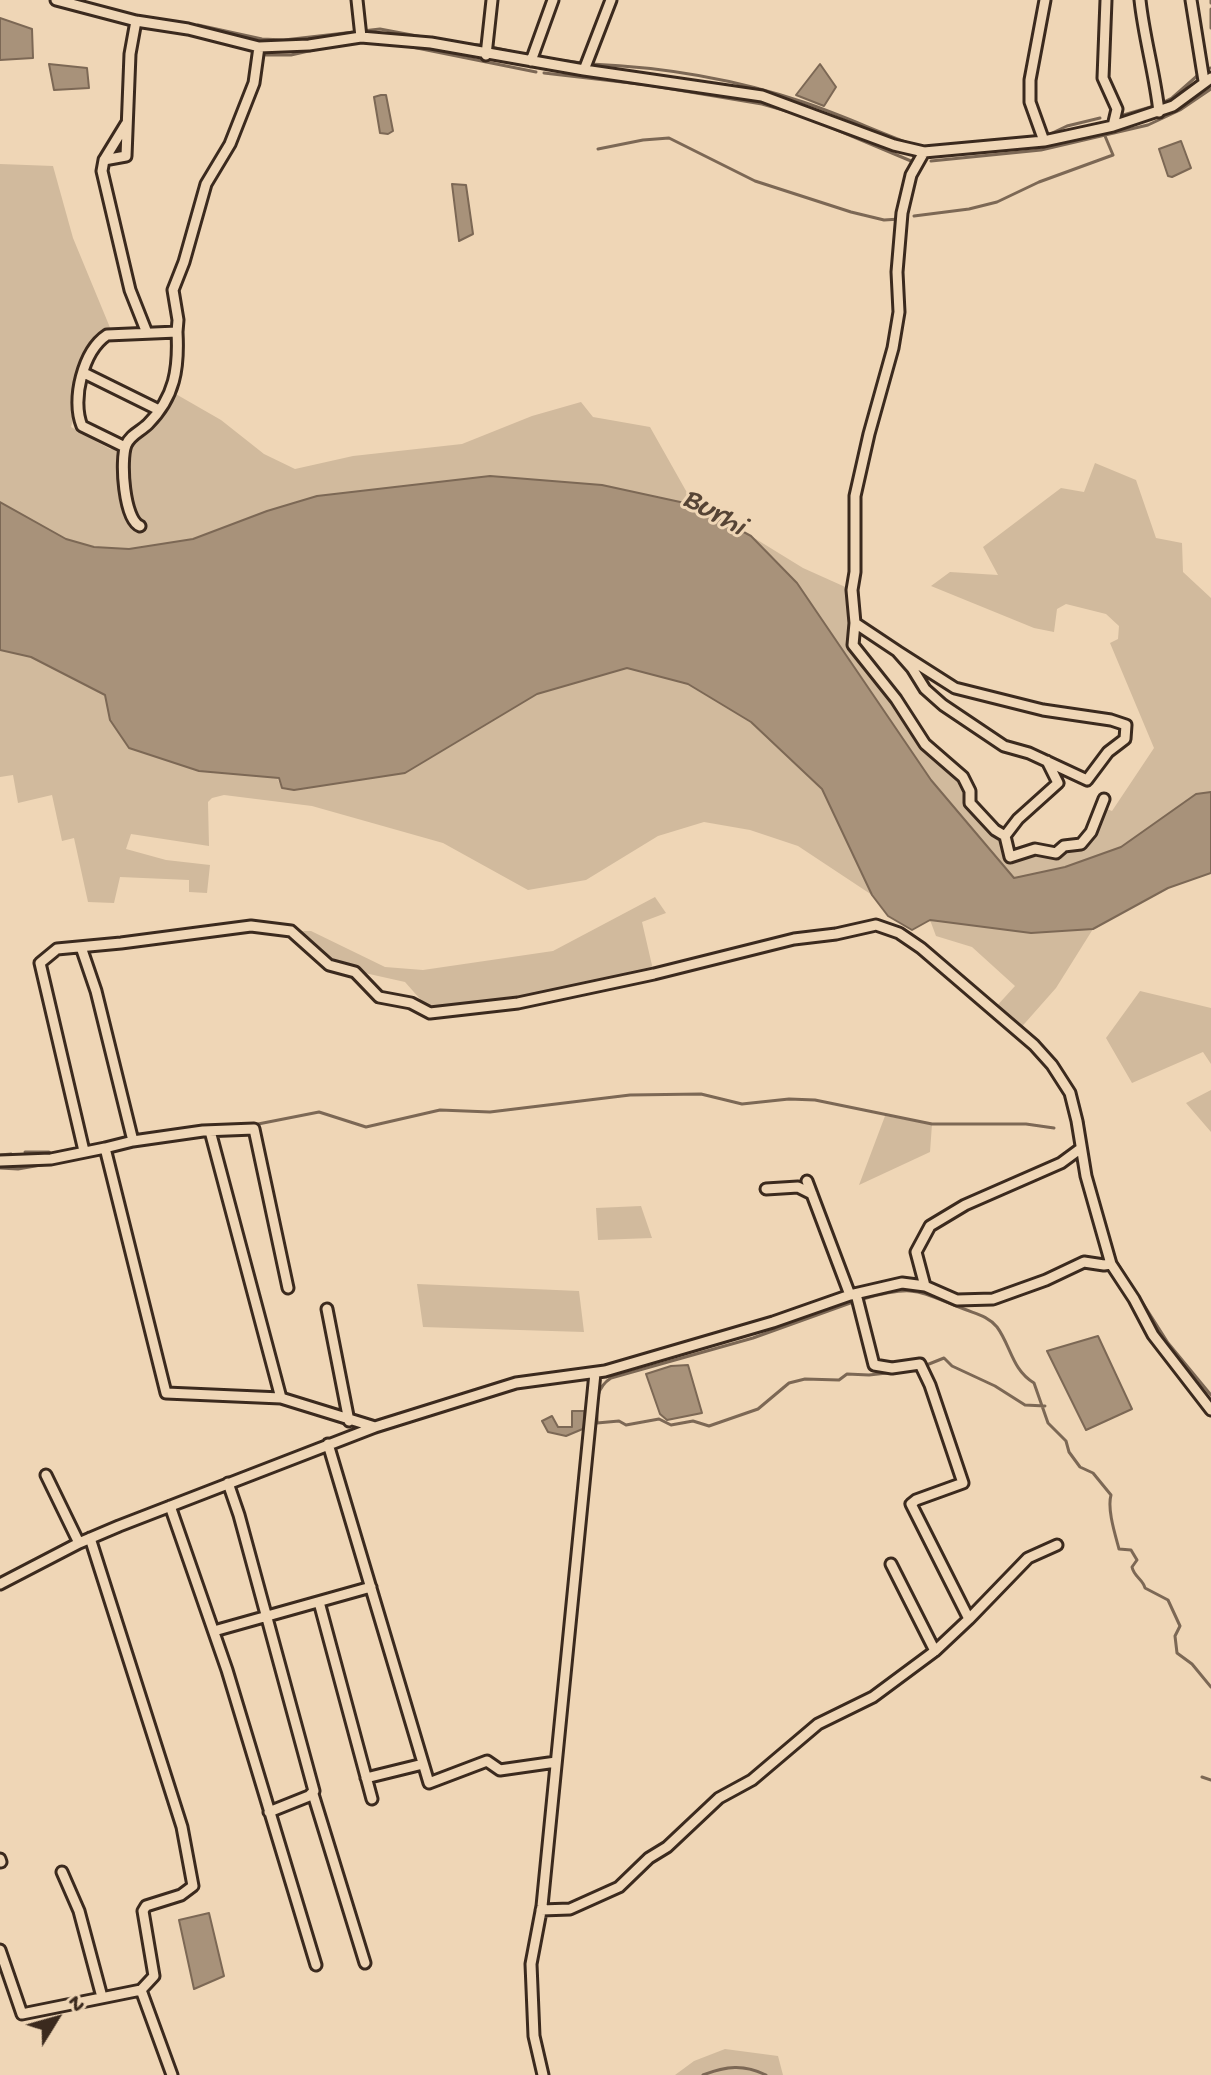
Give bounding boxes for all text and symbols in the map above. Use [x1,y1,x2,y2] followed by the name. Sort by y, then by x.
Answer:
[674,481,752,547] water label: Burhi
[16,1979,96,2059] north arrow
[60,1991,90,2018] text: N

